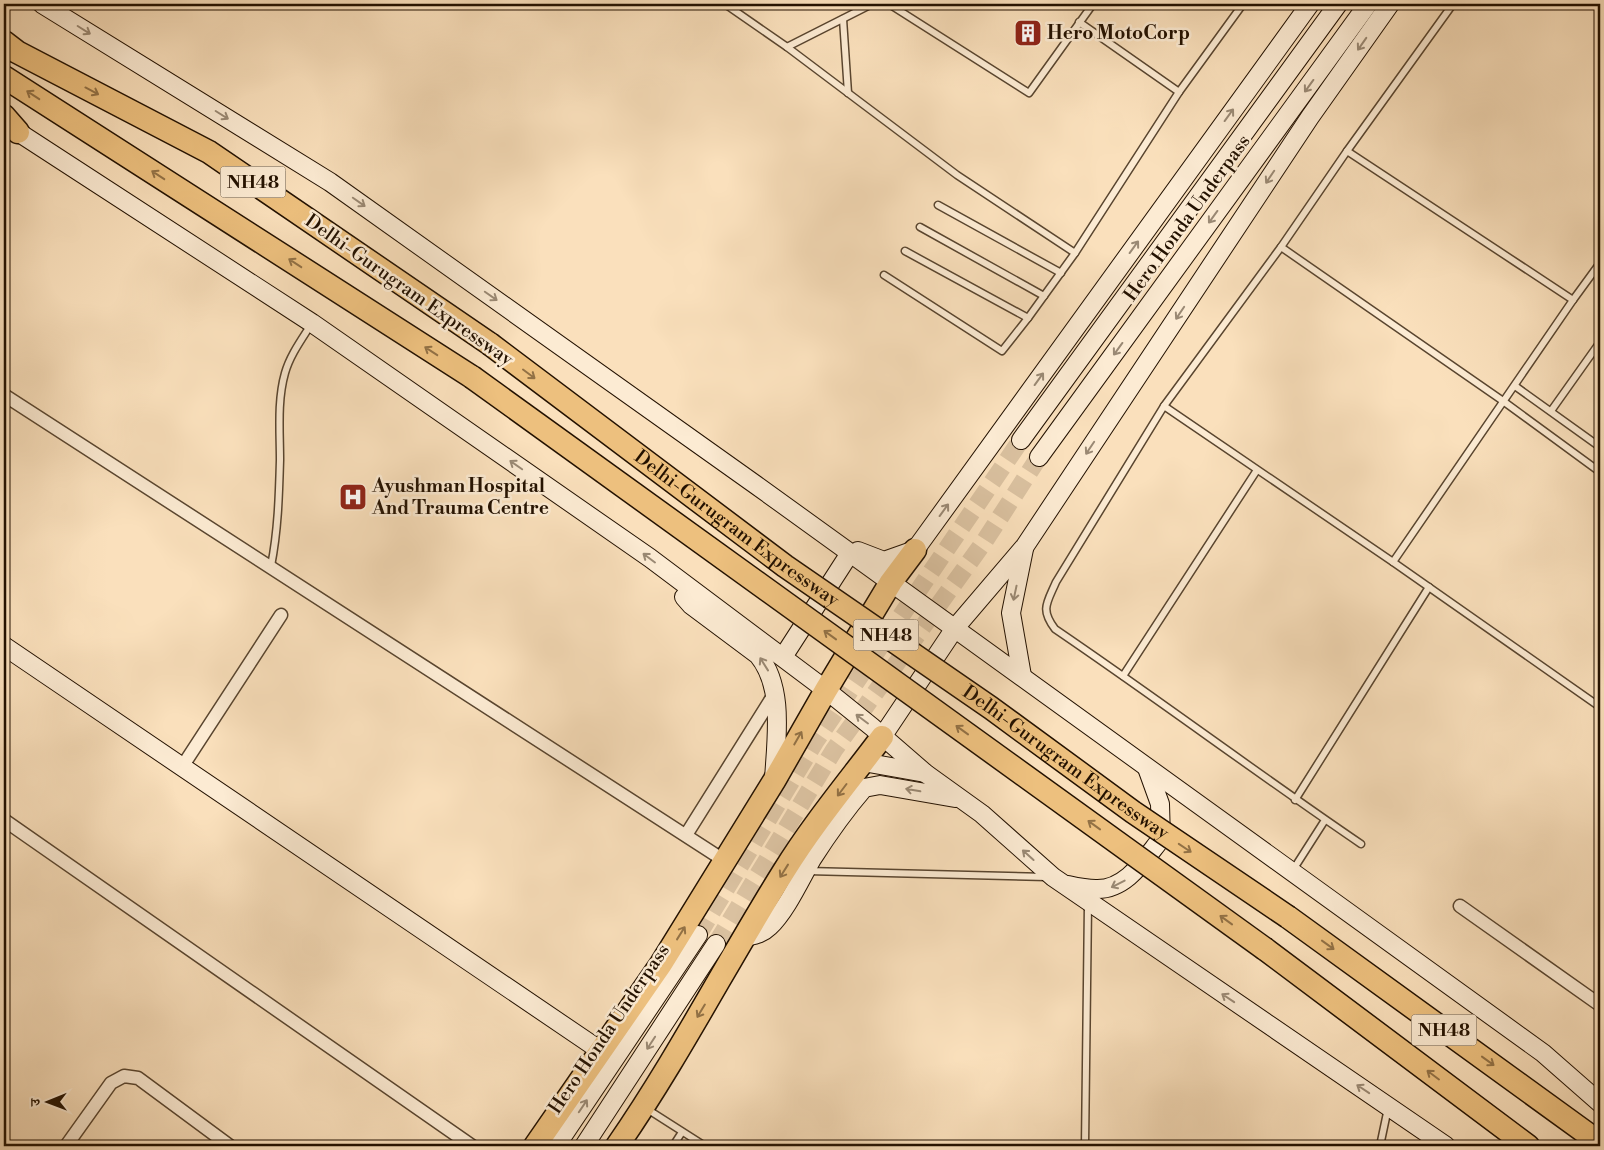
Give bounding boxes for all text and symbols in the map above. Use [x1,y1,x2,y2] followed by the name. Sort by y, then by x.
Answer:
[1013,18,1043,48] building icon: Hero MotoCorp
[1047,21,1190,45] place label: Hero MotoCorp
[76,25,90,35] one-way arrow
[1357,36,1367,50] one-way arrow
[1304,79,1314,93] one-way arrow
[85,86,100,96] one-way arrow
[26,90,40,101] one-way arrow
[1224,109,1235,122] one-way arrow
[214,110,228,120] one-way arrow
[1118,130,1256,306] street label: Hero Honda Underpass
[220,166,286,198] road number: NH48
[151,170,165,180] one-way arrow
[1265,170,1275,184] one-way arrow
[352,197,366,207] one-way arrow
[300,209,518,372] street label: Delhi-Gurugram Expressway
[1208,210,1218,224] one-way arrow
[1129,240,1139,254] one-way arrow
[288,258,302,268] one-way arrow
[484,291,498,301] one-way arrow
[1175,305,1185,319] one-way arrow
[1113,341,1123,355] one-way arrow
[425,345,439,355] one-way arrow
[522,368,535,379] one-way arrow
[1034,372,1044,386] one-way arrow
[1085,441,1095,455] one-way arrow
[629,445,845,612] street label: Delhi-Gurugram Expressway
[510,459,523,470] one-way arrow
[371,474,549,520] place label: Ayushman Hospital And Trauma Centre
[338,482,368,512] hospital icon: Ayushman Hospital And Trauma Centre
[939,503,949,517] one-way arrow
[642,553,656,563] one-way arrow
[1010,585,1019,601] one-way arrow
[854,620,918,650] road number: NH48
[823,630,837,640] one-way arrow
[759,658,769,672] one-way arrow
[958,680,1174,845] street label: Delhi-Gurugram Expressway
[856,714,869,725] one-way arrow
[955,725,969,735] one-way arrow
[793,731,803,746] one-way arrow
[837,783,847,797] one-way arrow
[905,784,921,794] one-way arrow
[1087,820,1101,830] one-way arrow
[1178,843,1192,853] one-way arrow
[1022,849,1035,861] one-way arrow
[778,864,788,878] one-way arrow
[1111,880,1126,889] one-way arrow
[1219,915,1233,925] one-way arrow
[676,926,686,940] one-way arrow
[543,939,675,1119] street label: Hero Honda Underpass
[1321,940,1335,950] one-way arrow
[1222,993,1236,1003] one-way arrow
[695,1004,705,1018] one-way arrow
[1412,1014,1476,1046] road number: NH48
[646,1036,656,1050] one-way arrow
[1481,1056,1495,1066] one-way arrow
[1426,1070,1440,1080] one-way arrow
[22,1078,72,1128] north arrow
[1356,1084,1370,1094] one-way arrow
[27,1098,45,1107] text: उ
[578,1099,588,1113] one-way arrow

